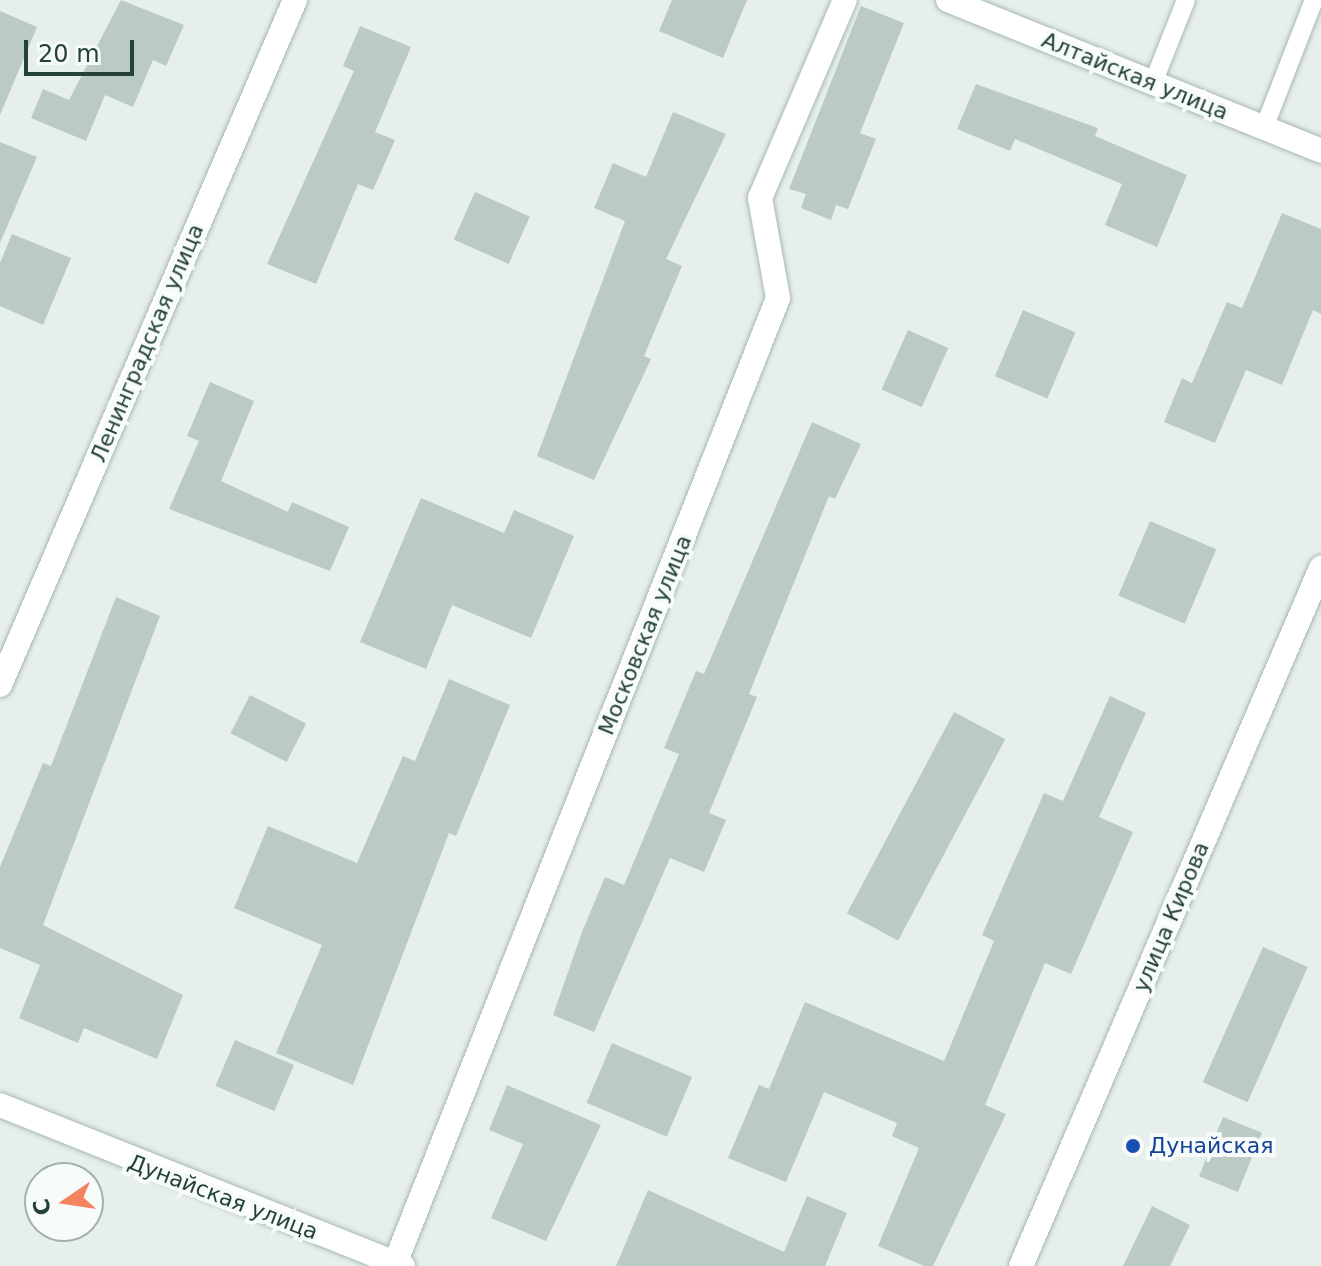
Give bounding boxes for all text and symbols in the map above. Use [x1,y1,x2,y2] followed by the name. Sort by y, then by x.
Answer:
[28,24,138,74] scale bar
[1038,27,1232,125] street label: Алтайская улица
[38,40,100,68] text: 20 m
[85,220,209,466] street label: Ленинградская улица
[593,531,697,739] street label: Московская улица
[1127,838,1215,996] street label: улица Кирова
[1149,1133,1273,1159] place label: Дунайская
[1124,1137,1142,1155] marker: Дунайская
[124,1149,322,1245] street label: Дунайская улица
[24,1162,104,1242] north arrow
[28,1196,56,1218] text: С

